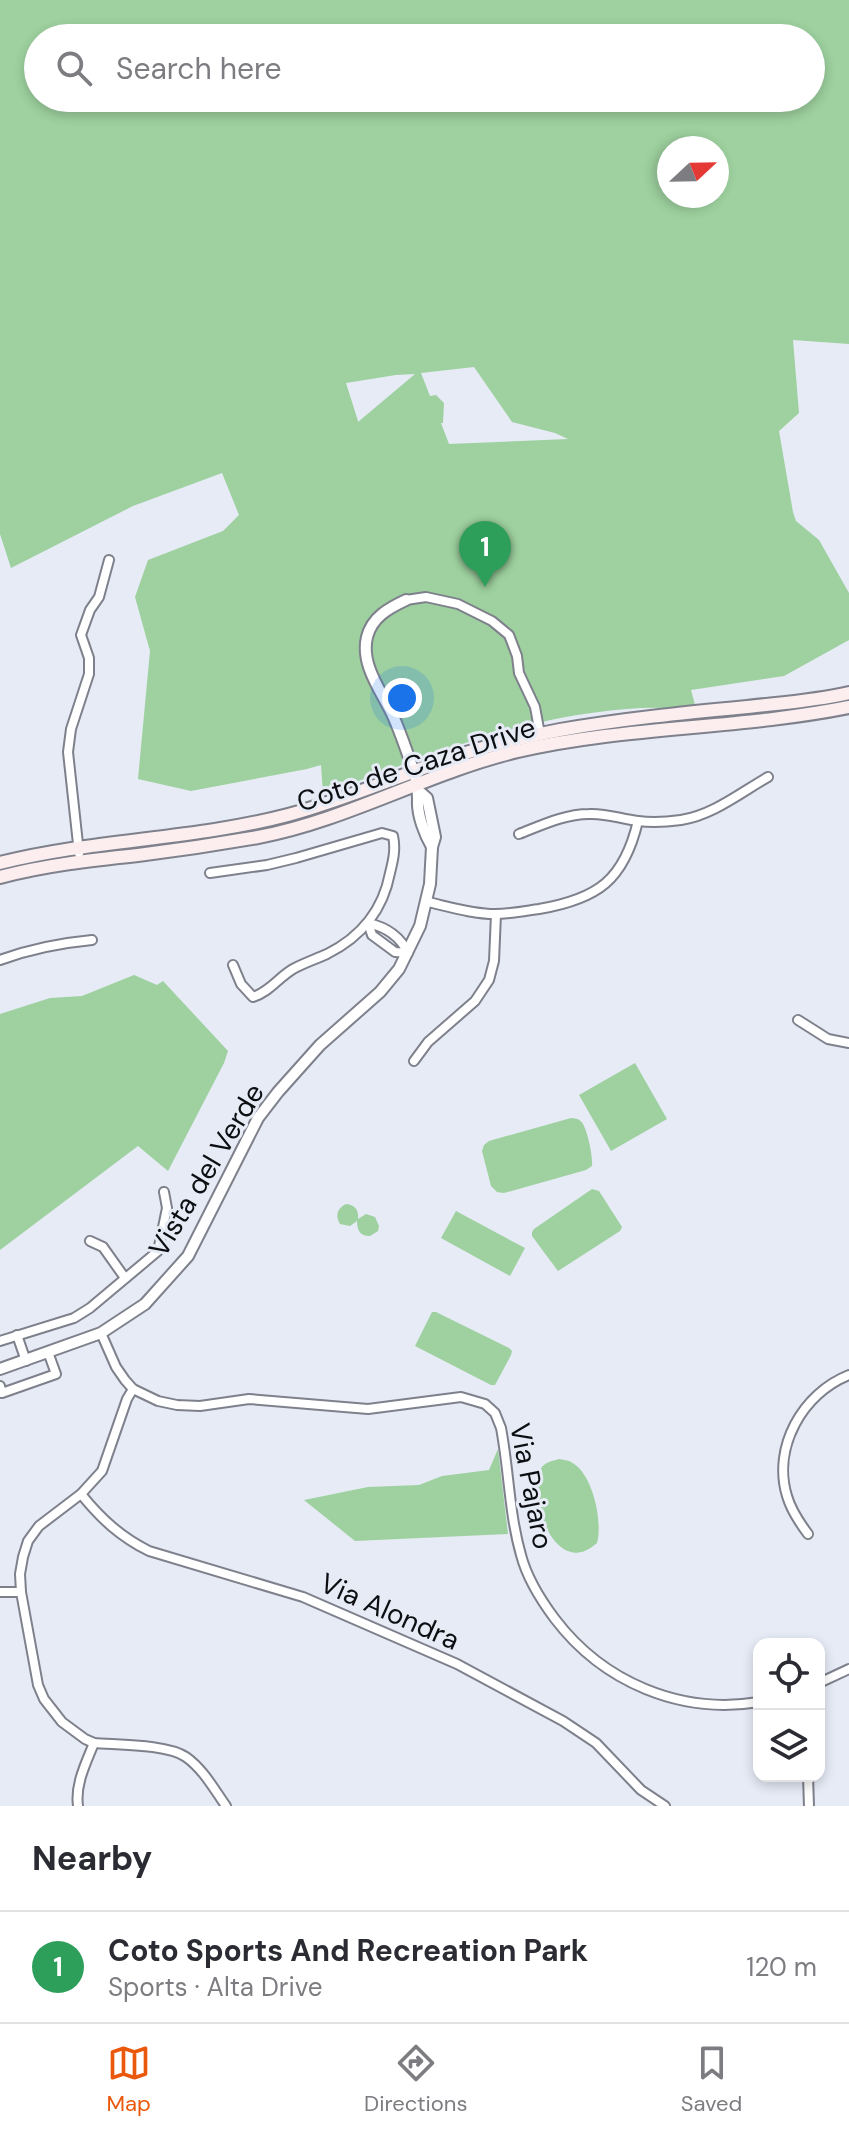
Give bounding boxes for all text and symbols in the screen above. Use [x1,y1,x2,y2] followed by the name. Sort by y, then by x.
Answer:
[24,24,825,112] search box
[52,46,96,90] icon: search
[116,49,282,88] text: Search here
[657,136,729,208] north arrow
[459,521,511,587] pin: 1
[382,678,422,718] your location
[292,708,540,821] street label: Coto de Caza Drive
[140,1077,273,1264] street label: Vista del Verde
[501,1420,562,1552] street label: Via Pajaro
[314,1564,465,1659] street label: Via Alondra
[753,1638,825,1782] map controls
[753,1638,825,1710] button: locate
[753,1710,825,1782] button: layers
[32,1836,152,1881] text: Nearby
[108,1931,588,1970] text: Coto Sports And Recreation Park
[53,1950,63,1984] text: 1
[746,1950,817,1984] text: 120 m
[108,1970,323,2004] text: Sports · Alta Drive
[107,2041,151,2118] tab: Map
[364,2041,468,2118] tab: Directions
[681,2041,742,2118] tab: Saved

